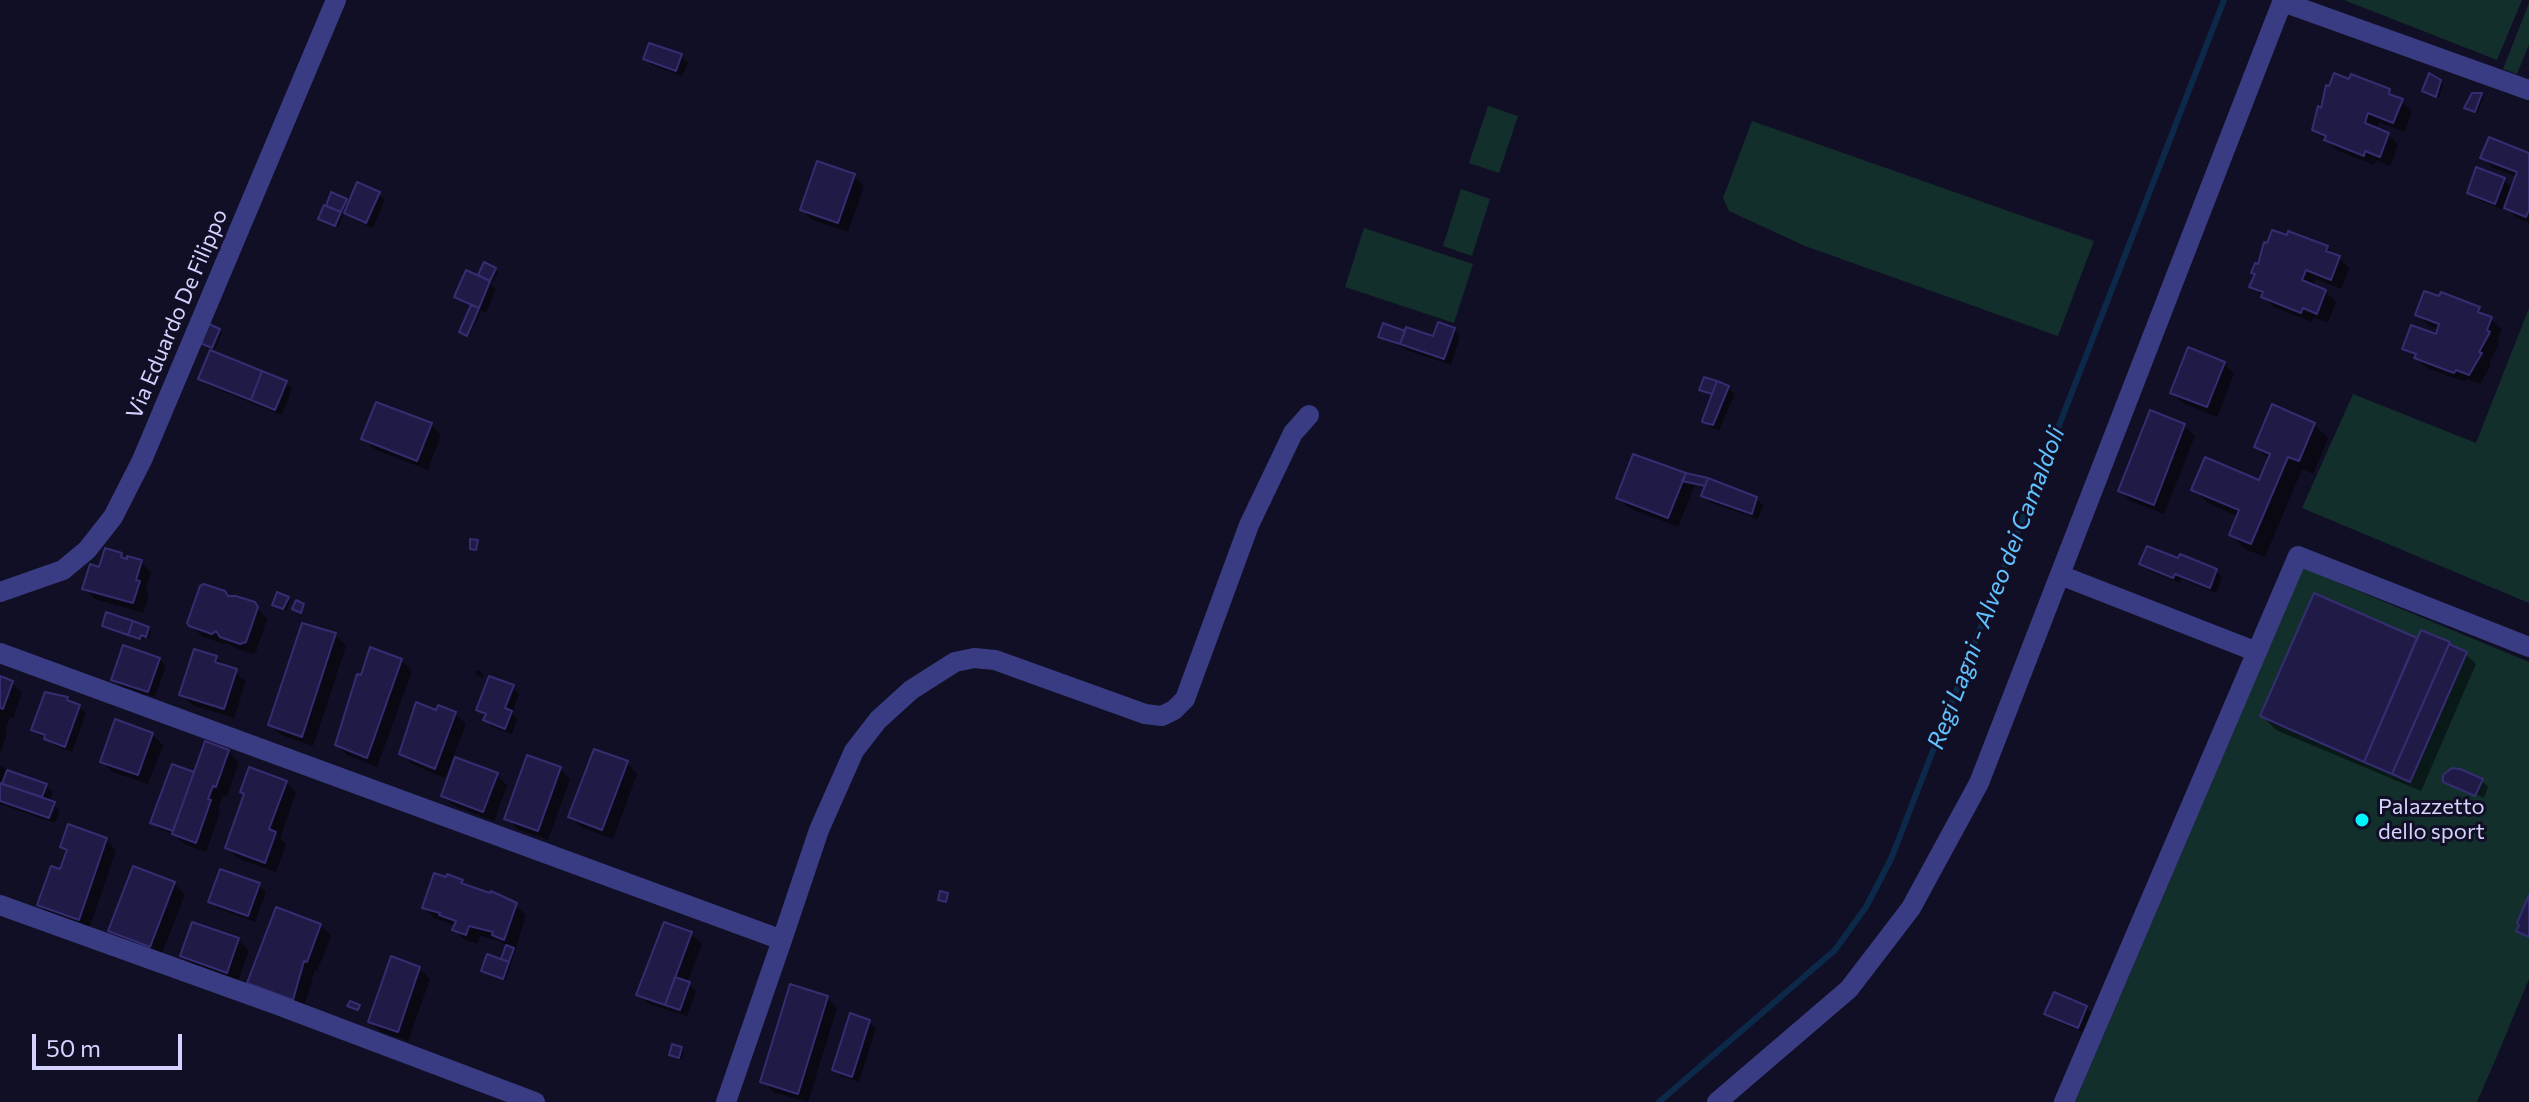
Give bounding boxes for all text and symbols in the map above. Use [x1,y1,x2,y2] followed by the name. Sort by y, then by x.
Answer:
[121,205,233,423] street label: Via Eduardo De Filippo
[1921,423,2071,753] water label: Regi Lagni - Alveo dei Camaldoli
[2378,794,2485,846] place label: Palazzetto dello sport
[2353,811,2371,829] marker: Palazzetto dello sport
[36,1018,186,1068] scale bar
[46,1033,101,1062] text: 50 m

